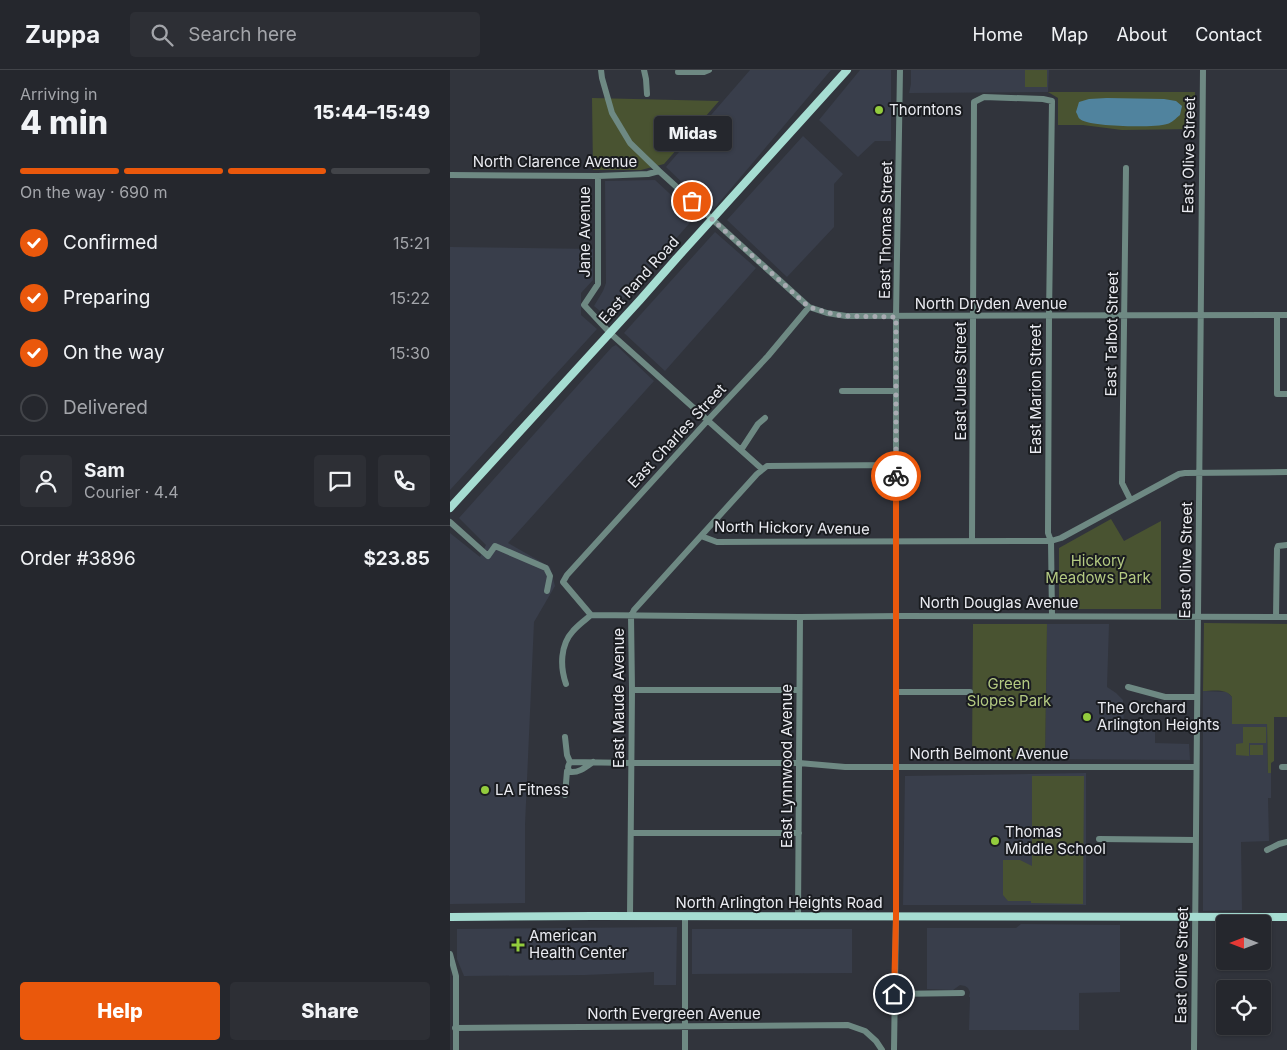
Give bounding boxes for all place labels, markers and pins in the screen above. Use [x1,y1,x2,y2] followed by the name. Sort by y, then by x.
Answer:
[889,100,962,119] place label: Thorntons
[873,104,885,116] marker: Thorntons
[653,116,731,151] callout: Midas
[671,180,713,222] pin
[1097,698,1220,734] place label: The Orchard Arlington Heights
[1081,711,1093,723] marker: The Orchard Arlington Heights
[495,780,569,799] place label: LA Fitness
[479,784,491,796] marker: LA Fitness
[1005,822,1106,858] place label: Thomas Middle School
[989,835,1001,847] marker: Thomas Middle School
[529,926,627,962] place label: American Health Center
[511,938,525,952] marker: American Health Center
[873,973,915,1015] pin

